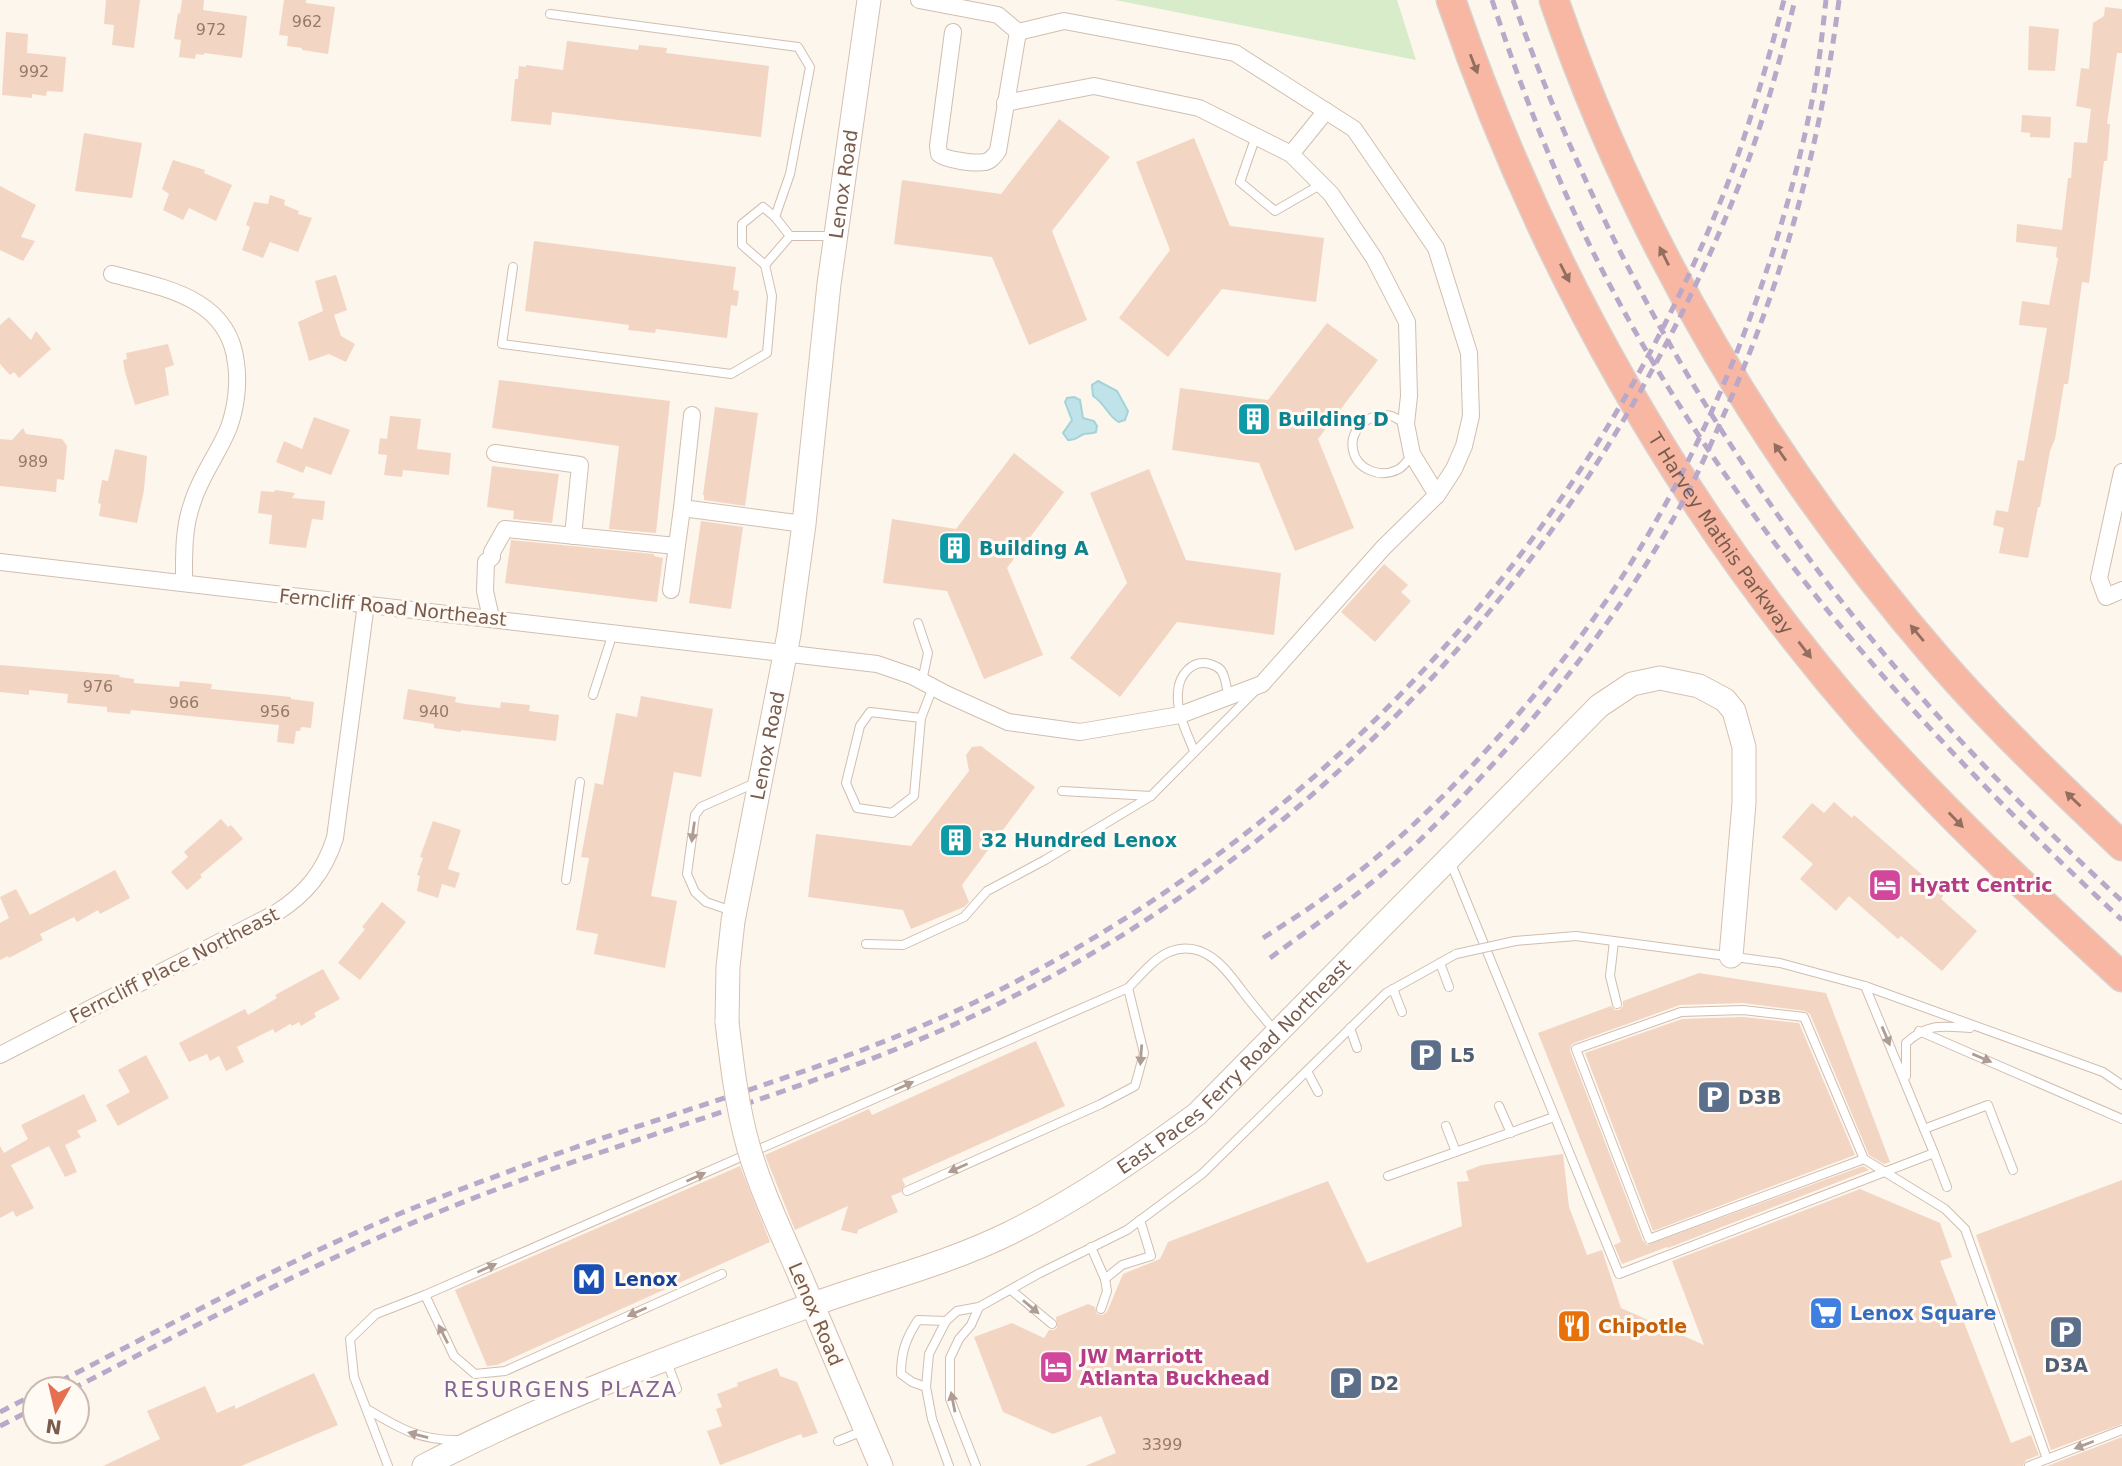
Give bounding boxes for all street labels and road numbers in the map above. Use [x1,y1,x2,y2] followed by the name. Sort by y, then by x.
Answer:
[825,128,862,240] street label: Lenox Road
[1644,428,1798,638] street label: T Harvey Mathis Parkway
[278,584,508,630] street label: Ferncliff Road Northeast
[746,689,789,802] street label: Lenox Road
[66,903,282,1027] street label: Ferncliff Place Northeast
[1113,954,1355,1178] street label: East Paces Ferry Road Northeast
[784,1259,848,1369] street label: Lenox Road

